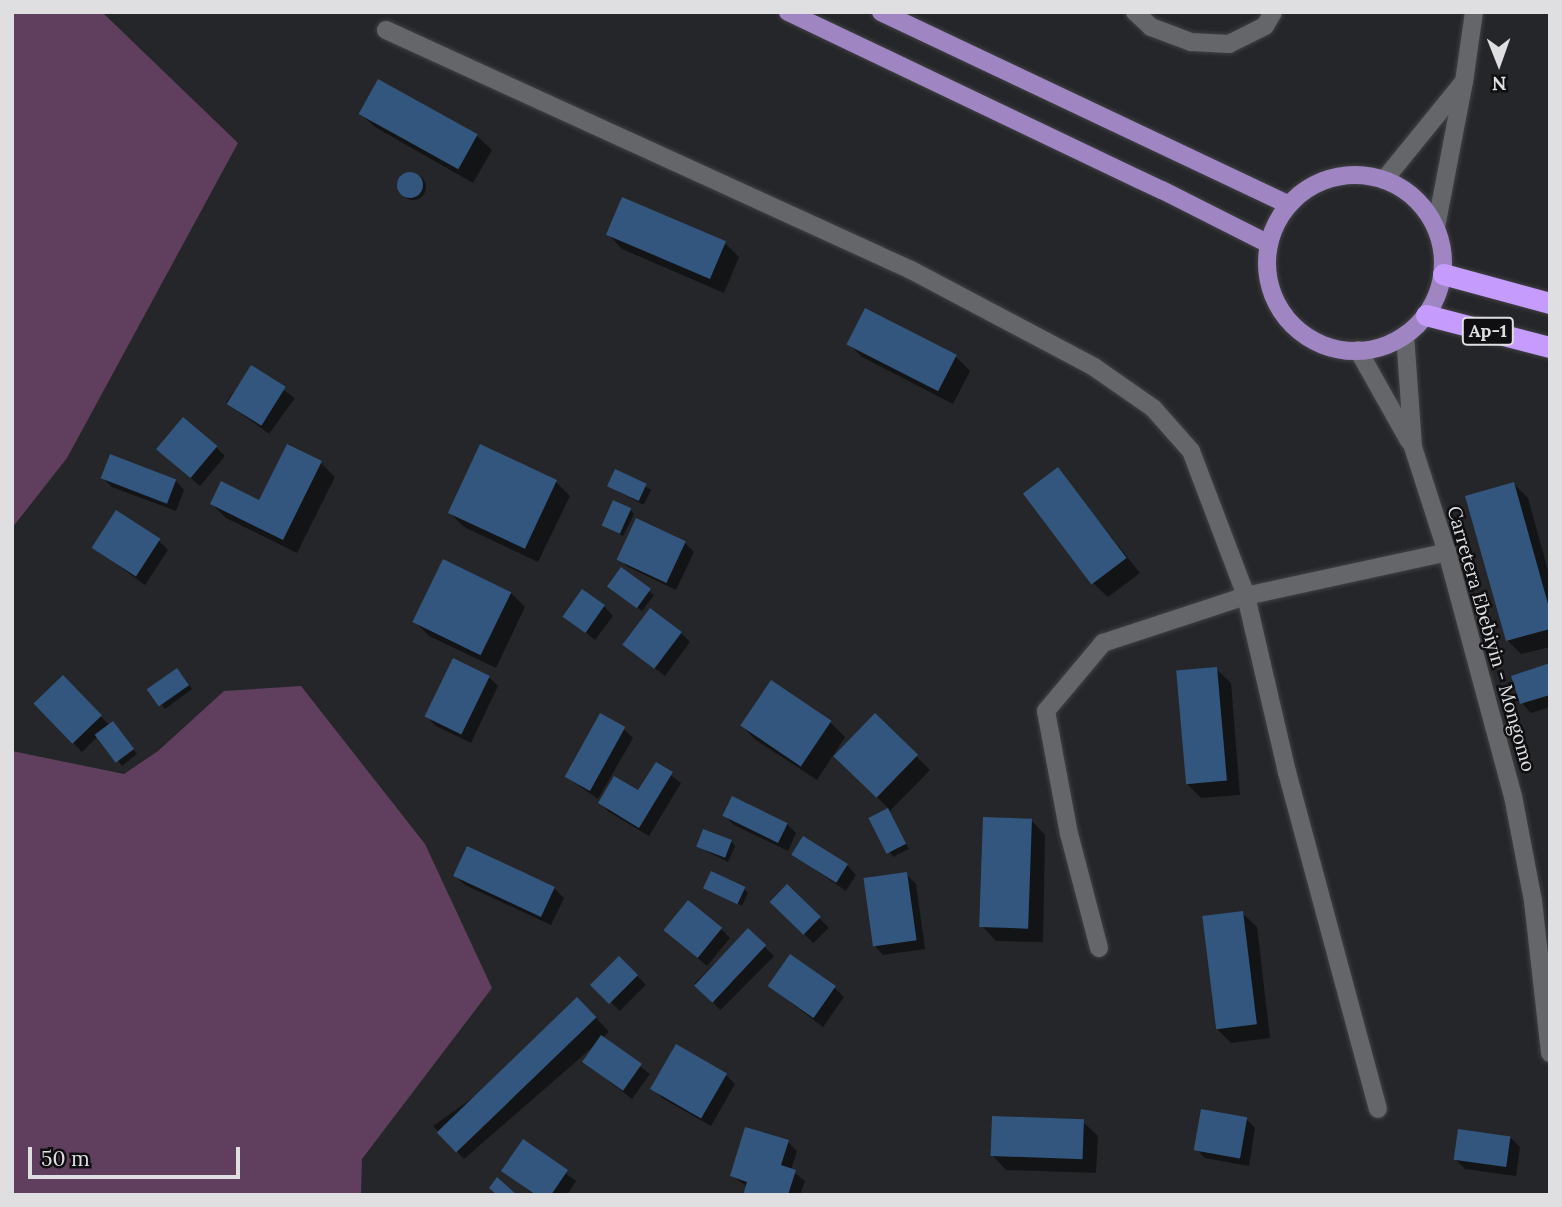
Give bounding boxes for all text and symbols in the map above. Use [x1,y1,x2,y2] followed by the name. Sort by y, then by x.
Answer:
[1464,28,1534,98] north arrow
[1492,72,1507,96] text: N
[1462,316,1514,346] road number: Ap-1
[1442,504,1540,774] street label: Carretera Ebebiyin - Mongomo
[32,1134,243,1178] scale bar
[41,1145,90,1172] text: 50 m

